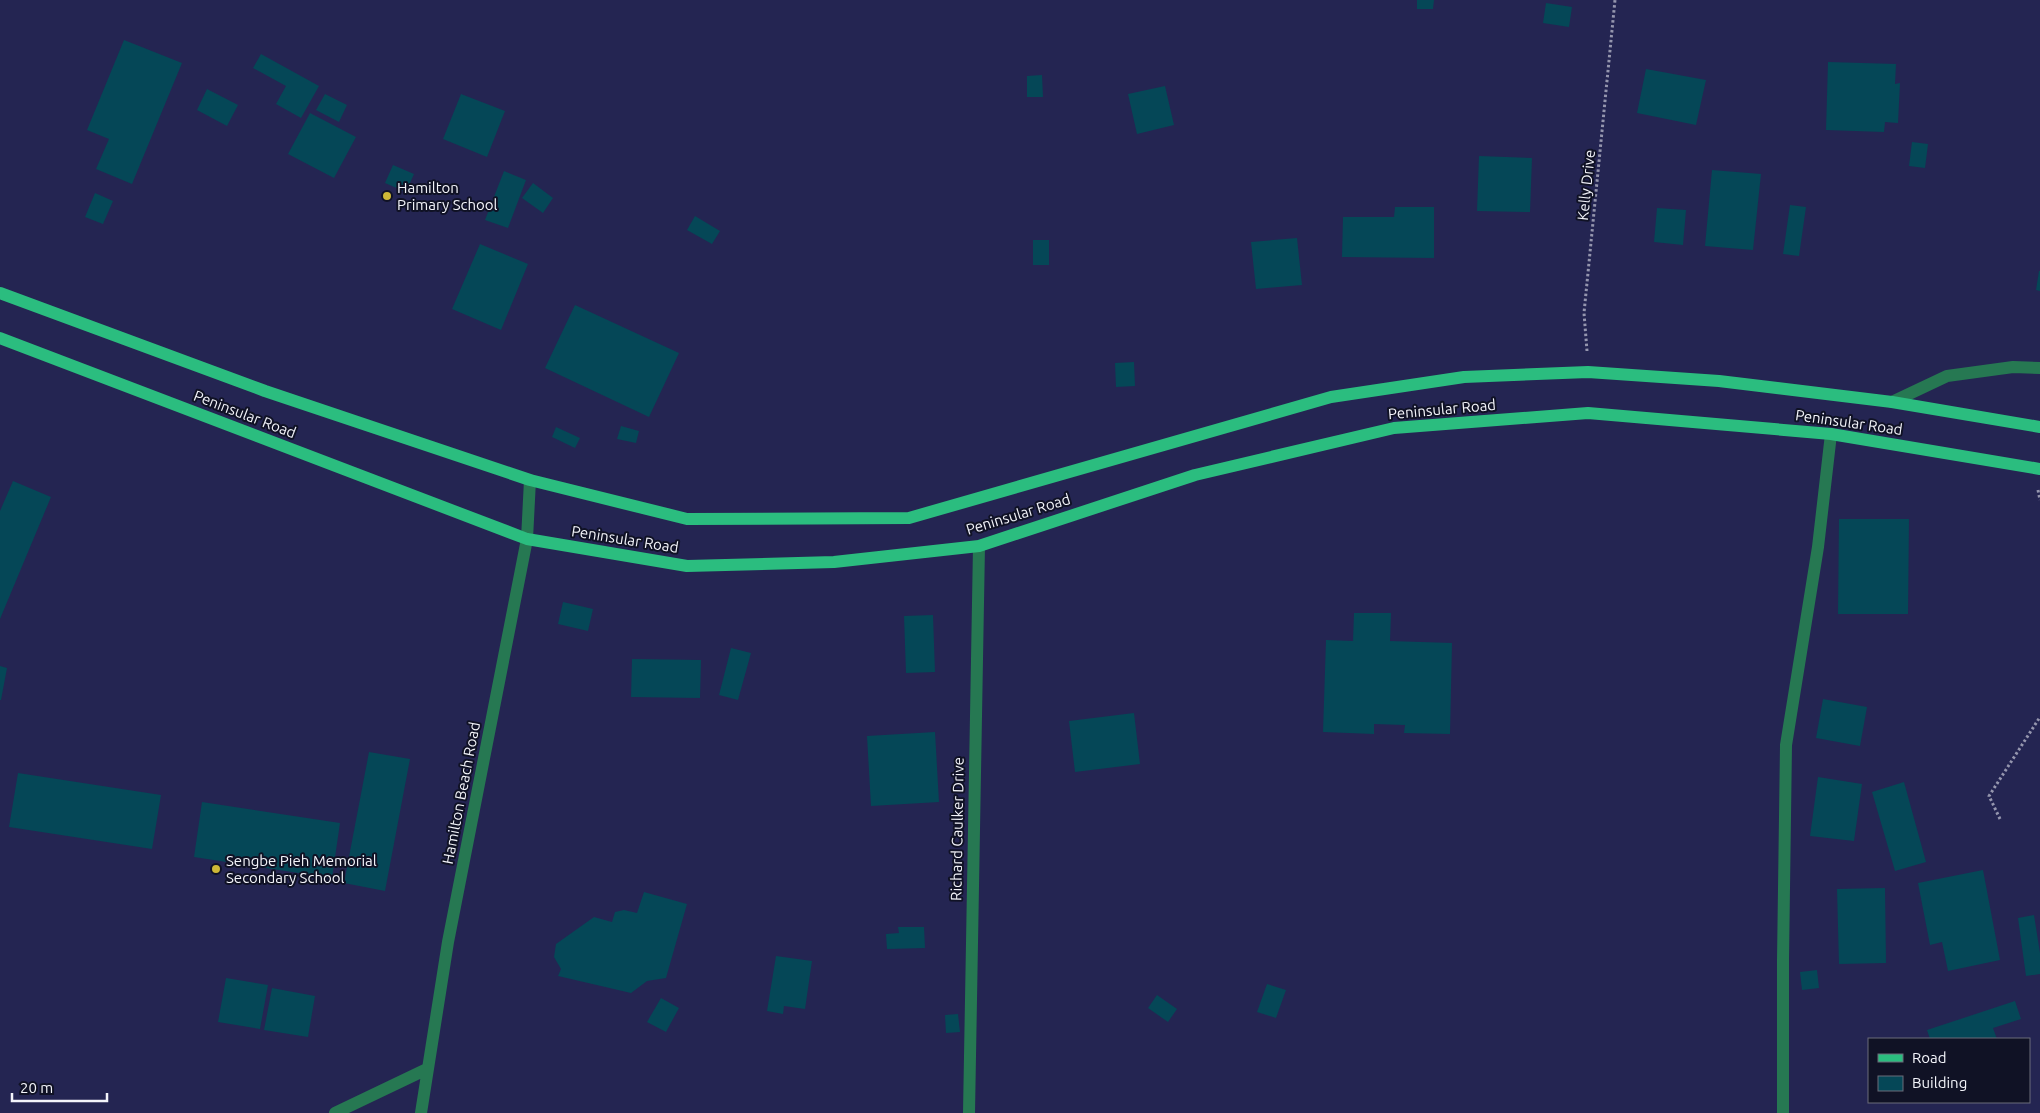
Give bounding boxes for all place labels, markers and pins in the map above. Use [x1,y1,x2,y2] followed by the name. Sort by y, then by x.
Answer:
[397,179,498,213] place label: Hamilton Primary School
[381,190,393,202] marker: Hamilton Primary School
[226,852,377,886] place label: Sengbe Pieh Memorial Secondary School
[210,863,222,875] marker: Sengbe Pieh Memorial Secondary School

